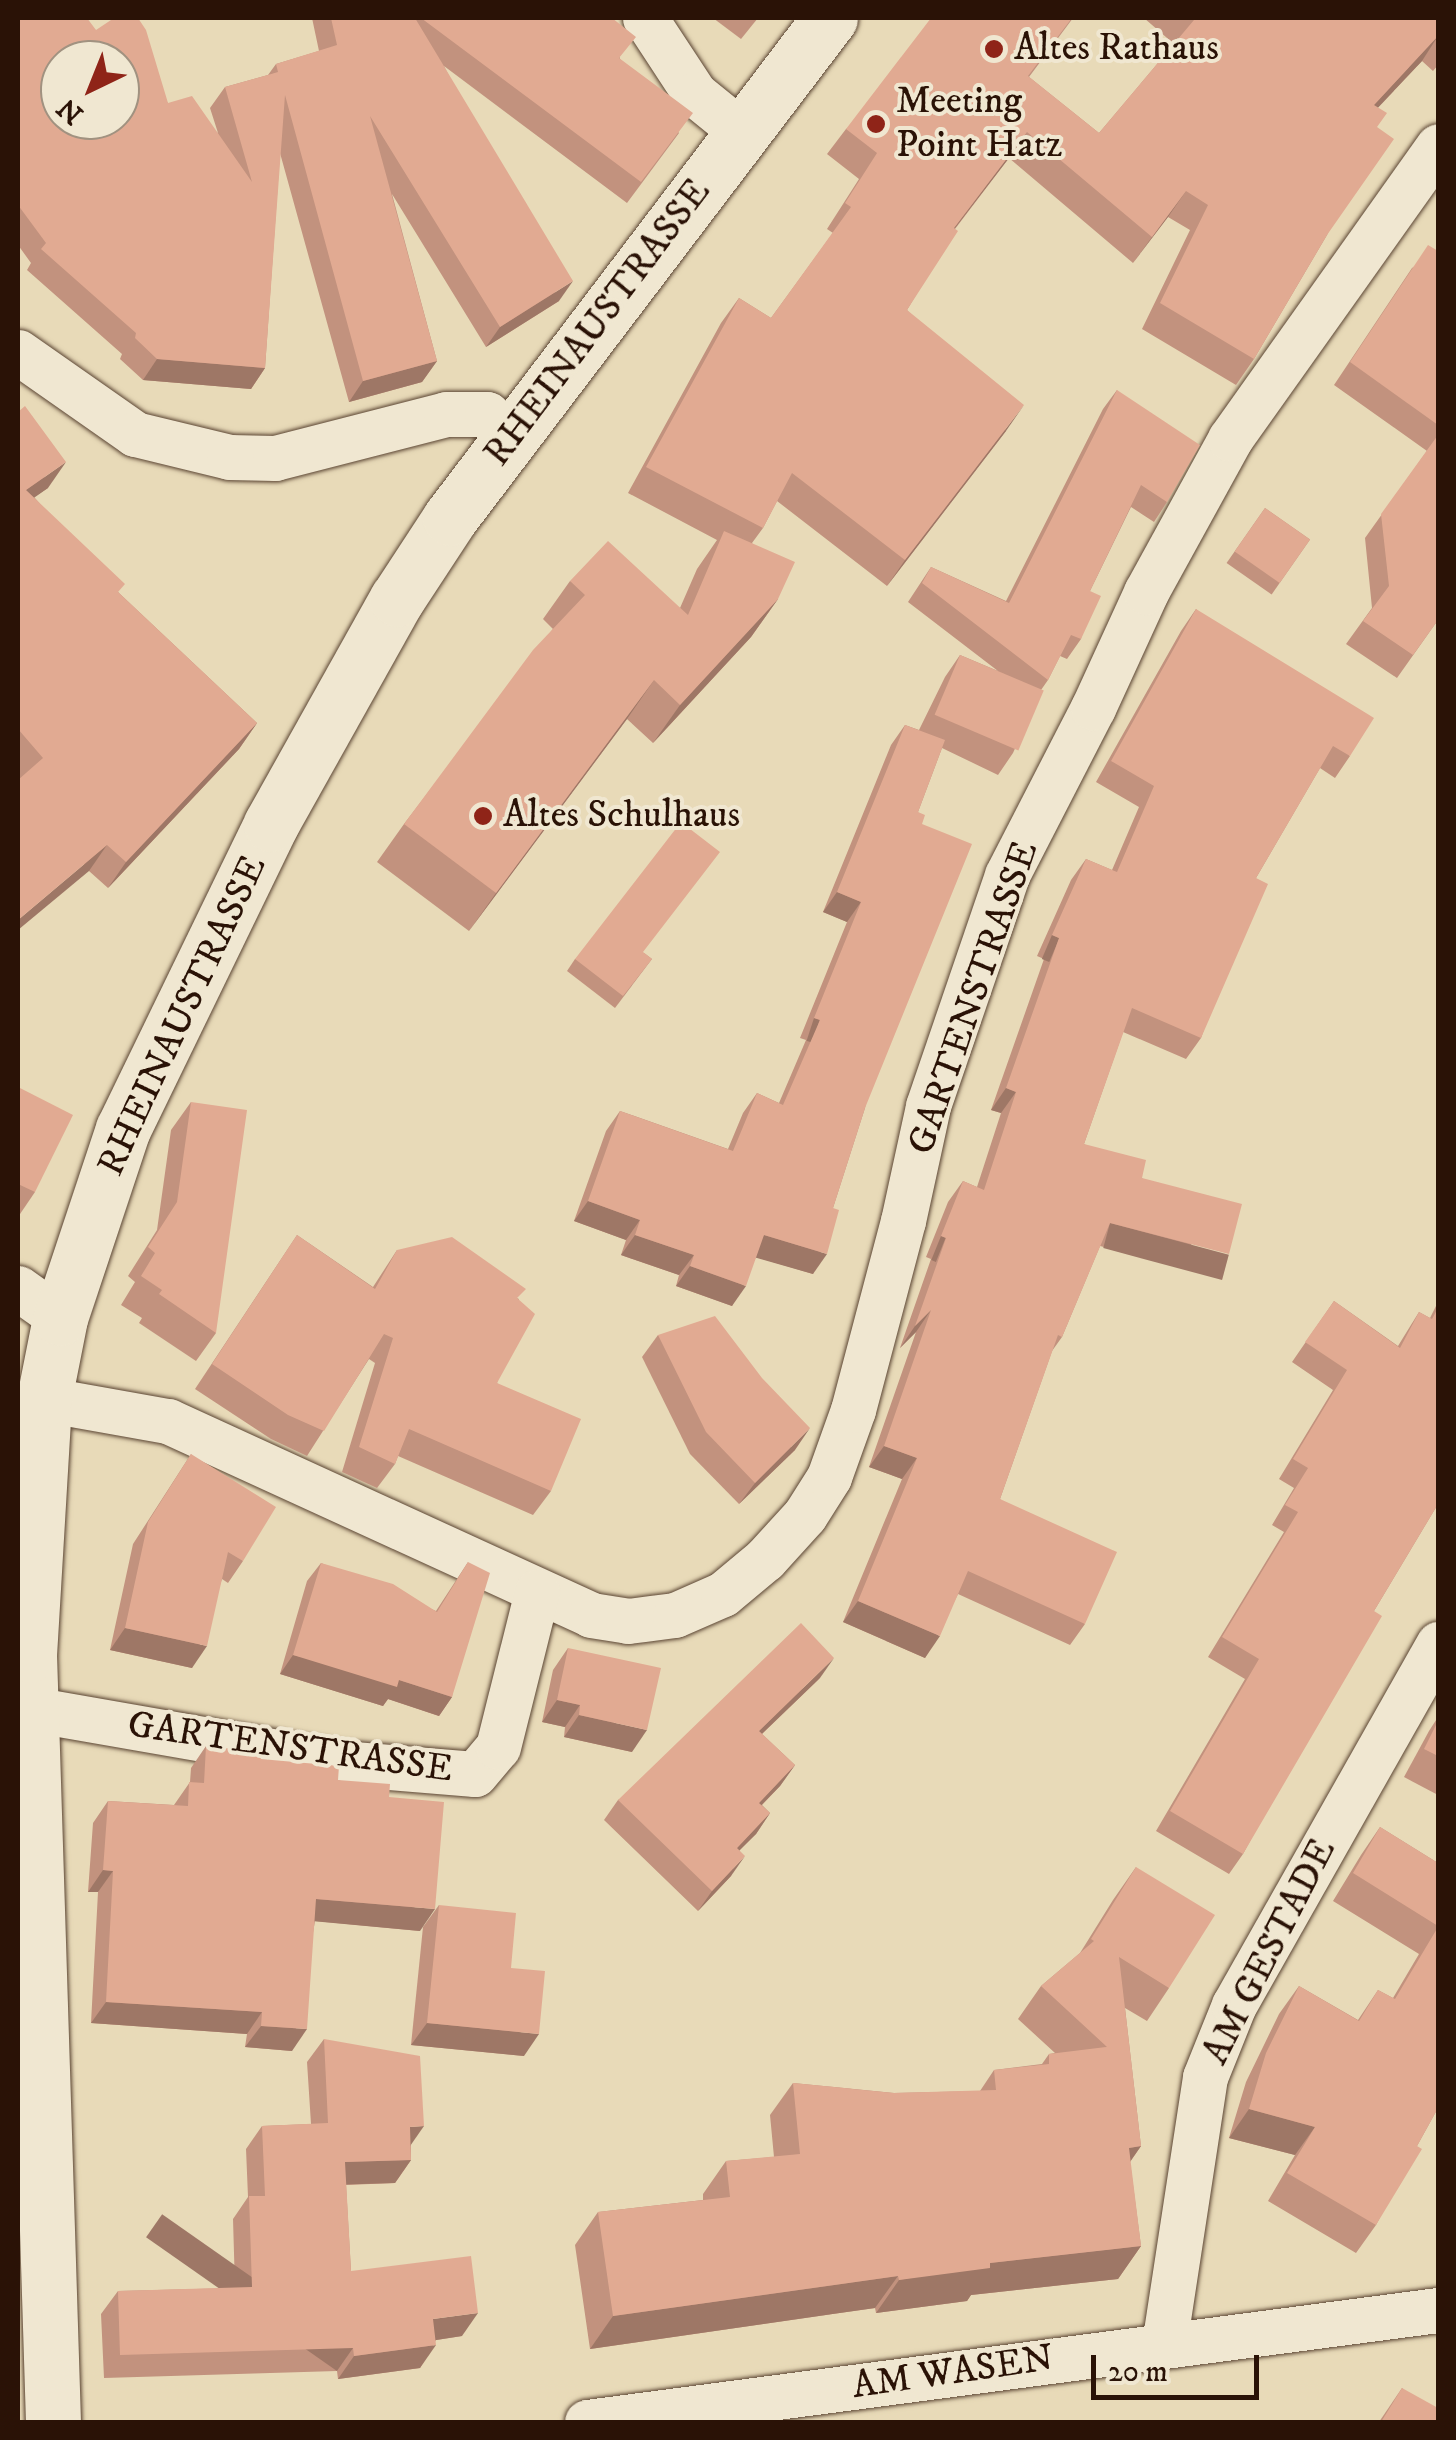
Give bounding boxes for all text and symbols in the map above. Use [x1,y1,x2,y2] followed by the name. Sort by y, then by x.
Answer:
[1014,26,1219,72] place label: Altes Rathaus
[983,38,1005,60] marker: Altes Rathaus
[40,40,140,140] north arrow
[896,79,1062,168] place label: Meeting Point Hatz
[50,90,91,131] text: N
[865,113,887,135] marker: Meeting Point Hatz
[475,170,721,476] street label: RHEINAUSTRASSE
[503,793,740,839] place label: Altes Schulhaus
[472,805,494,827] marker: Altes Schulhaus
[899,836,1049,1160] street label: GARTENSTRASSE
[89,849,277,1183] street label: RHEINAUSTRASSE
[125,1703,455,1793] street label: GARTENSTRASSE
[1194,1832,1346,2072] street label: AM GESTADE
[1096,2335,1264,2397] scale bar
[849,2336,1057,2410] street label: AM WASEN
[1108,2354,1168,2391] text: 20 m

